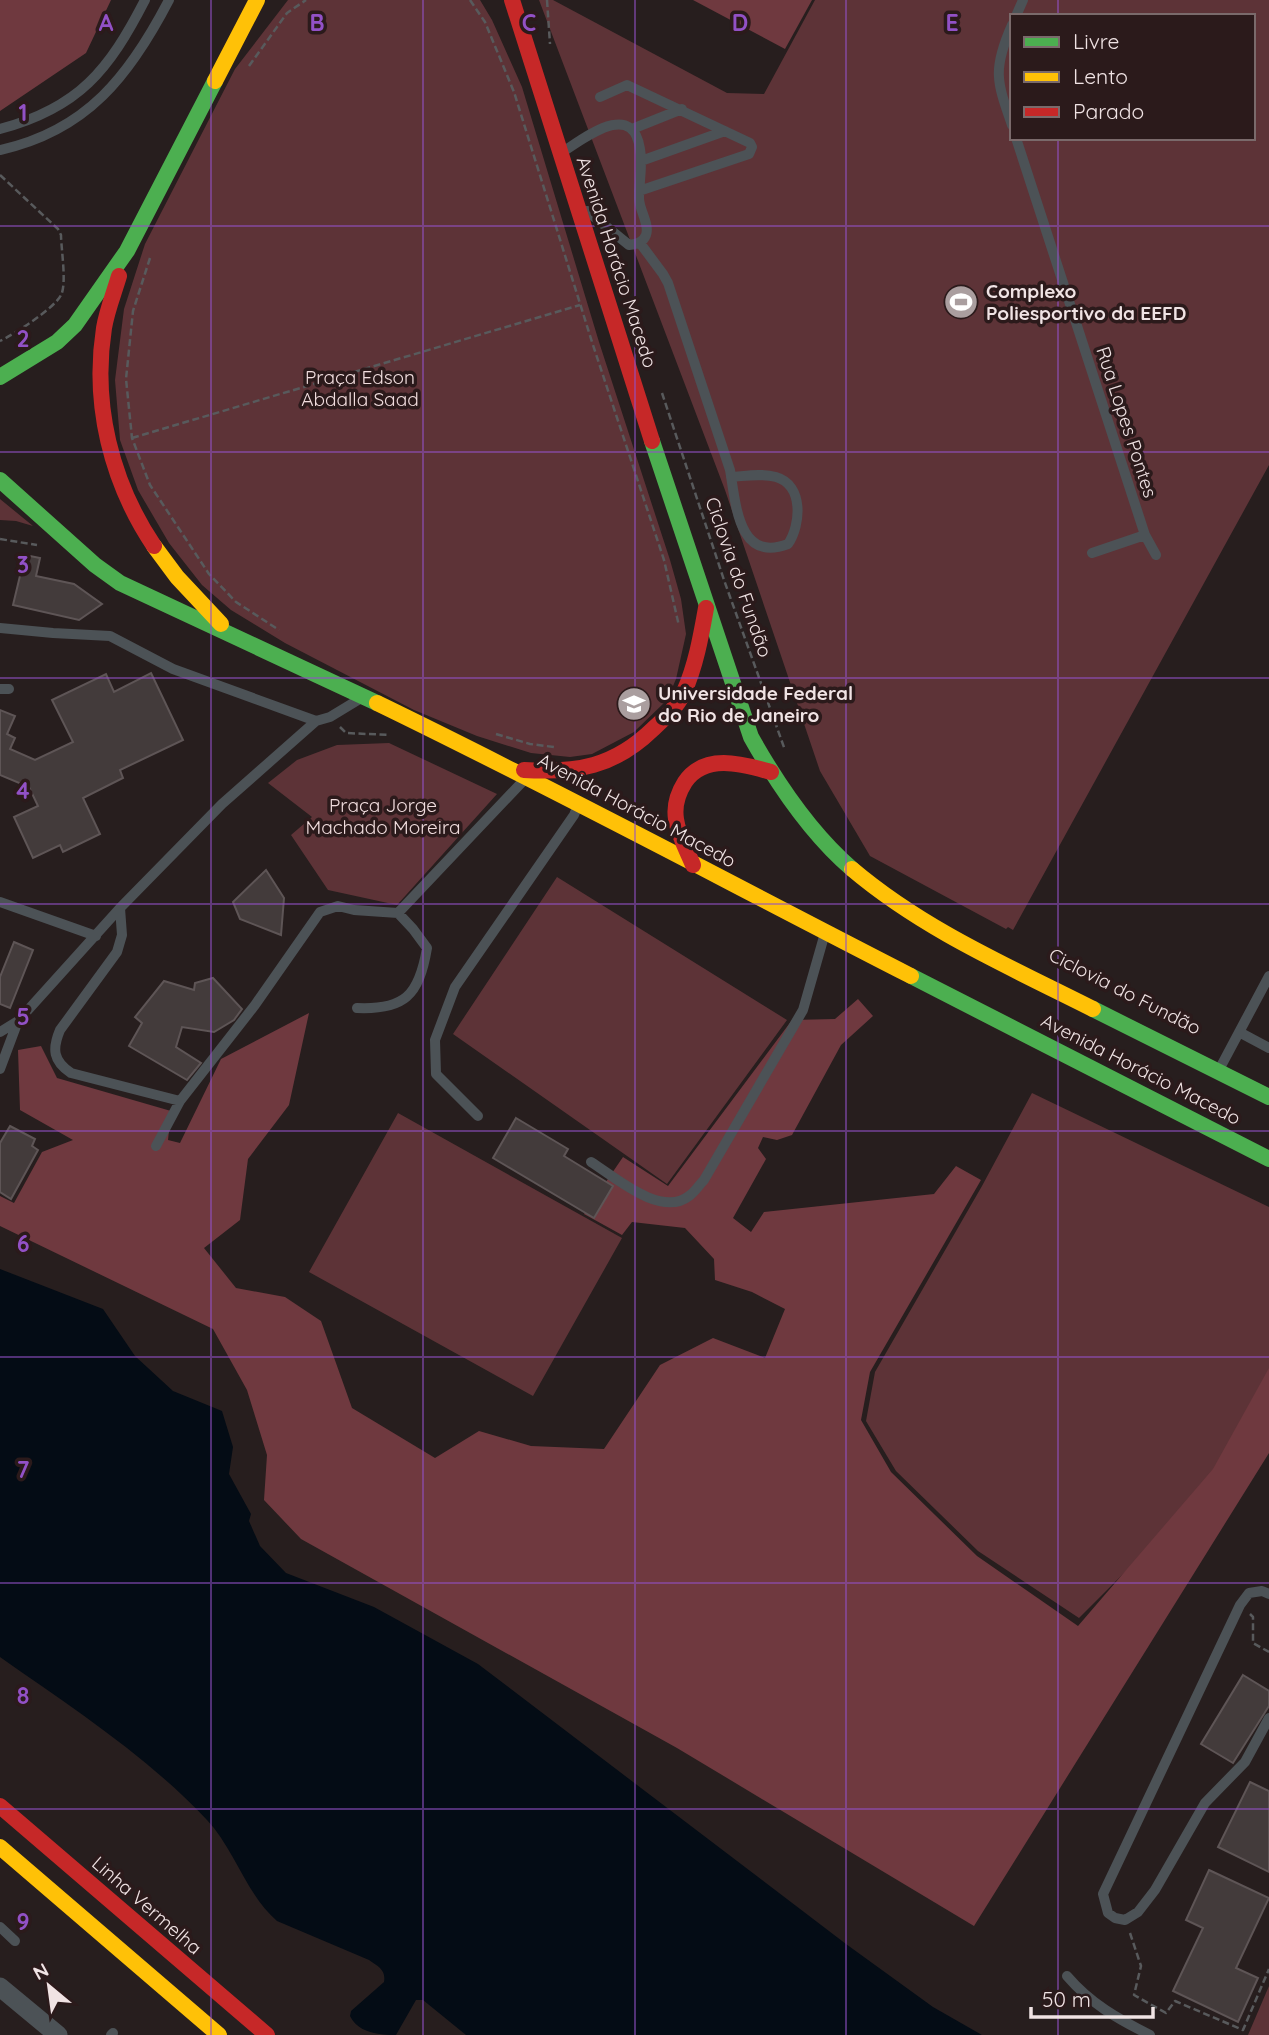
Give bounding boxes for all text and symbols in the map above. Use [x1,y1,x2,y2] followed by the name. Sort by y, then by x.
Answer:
[99,8,114,37] text: A
[309,8,325,37] text: B
[522,8,536,37] text: C
[732,8,748,37] text: D
[945,8,959,37] text: E
[1010,14,1255,140] legend
[1073,28,1119,54] text: Livre
[1073,63,1128,89] text: Lento
[19,98,27,127] text: 1
[1073,98,1144,124] text: Parado
[571,153,663,371] street label: Avenida Horácio Macedo
[986,279,1186,325] place label: Complexo Poliesportivo da EEFD
[942,283,980,321] sports icon: Complexo Poliesportivo da EEFD
[16,324,30,353] text: 2
[1091,343,1163,501] street label: Rua Lopes Pontes
[301,365,419,411] park label: Praça Edson Abdalla Saad
[700,494,778,660] street label: Ciclovia do Fundão
[17,550,29,579] text: 3
[658,681,853,727] place label: Universidade Federal do Rio de Janeiro
[615,685,653,723] school or university icon: Universidade Federal do Rio de Janeiro
[534,748,740,872] street label: Avenida Horácio Macedo
[16,776,30,805] text: 4
[305,793,461,839] park label: Praça Jorge Machado Moreira
[1045,942,1205,1040] street label: Ciclovia do Fundão
[16,1002,30,1031] text: 5
[1037,1008,1245,1130] street label: Avenida Horácio Macedo
[17,1229,29,1258] text: 6
[17,1455,30,1484] text: 7
[17,1681,29,1710] text: 8
[87,1851,207,1959] street label: Linha Vermelha
[16,1907,30,1936] text: 9
[14,1951,84,2021] north arrow
[29,1957,53,1985] text: N
[1031,1976,1154,2020] scale bar
[1042,1986,1091,2012] text: 50 m

